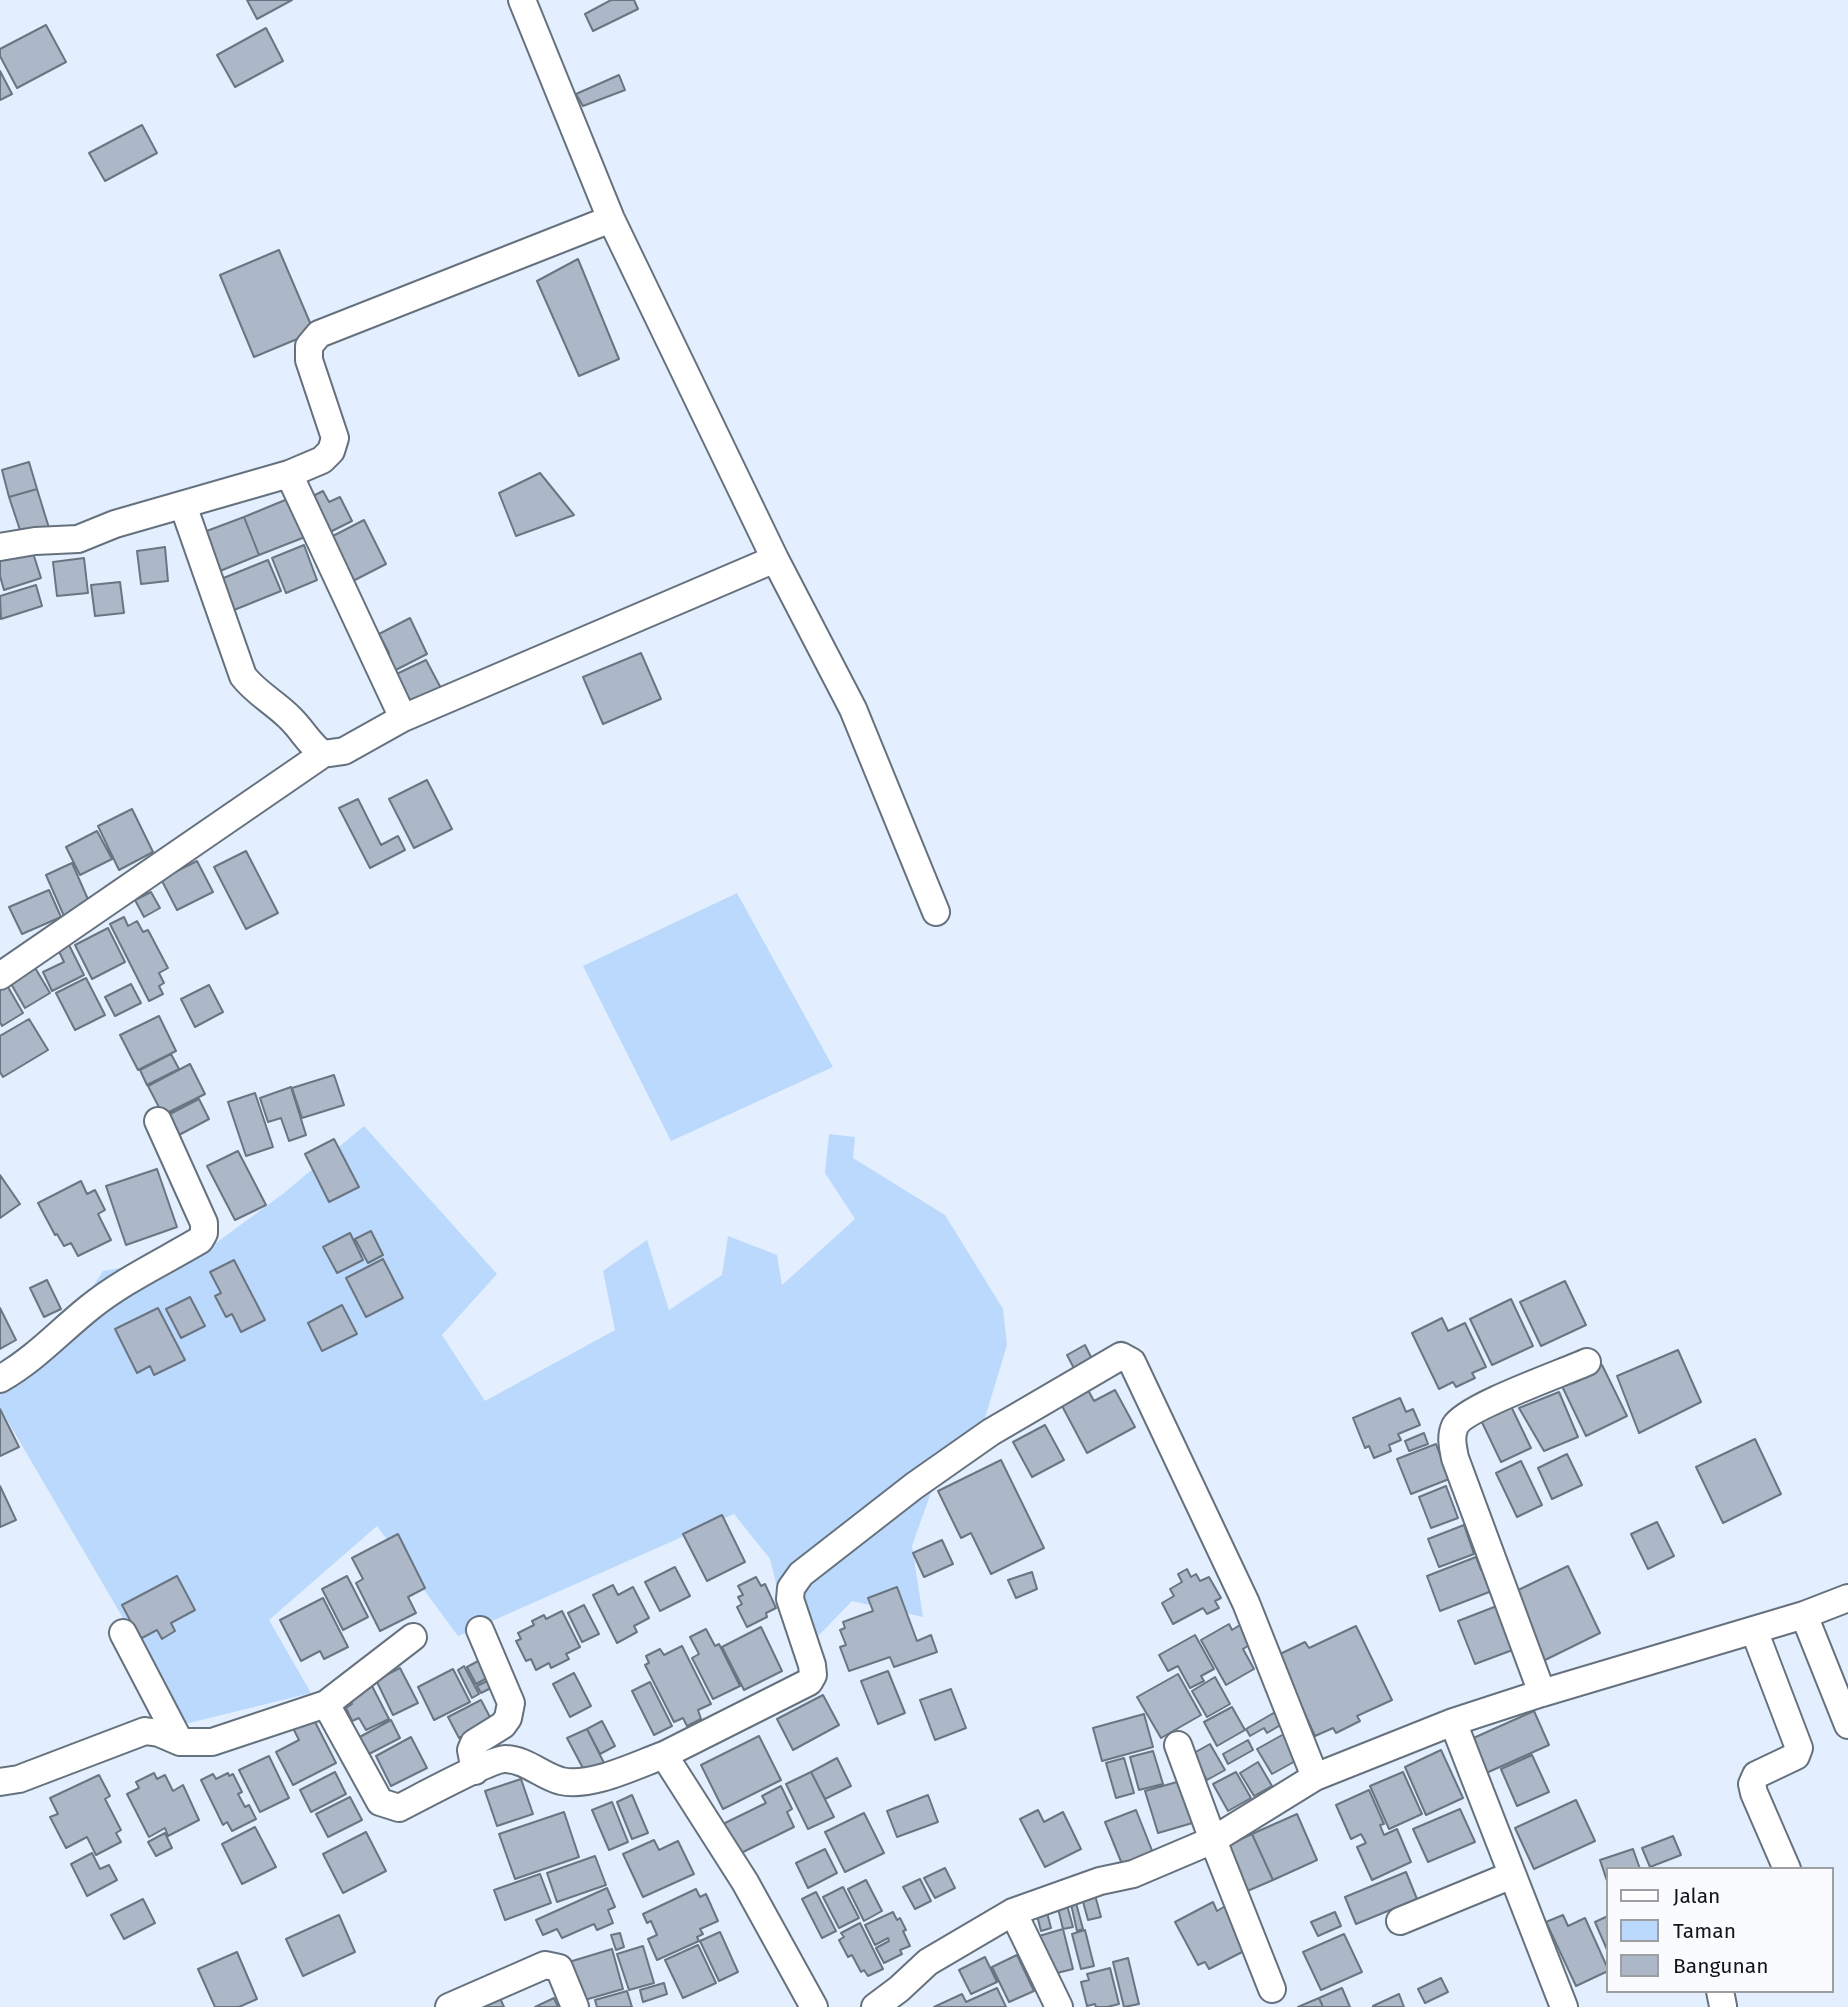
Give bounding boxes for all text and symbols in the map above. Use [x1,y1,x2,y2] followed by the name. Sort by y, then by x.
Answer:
[1606,1867,1834,1993] legend
[1673,1883,1720,1909] text: Jalan
[1673,1918,1736,1944] text: Taman
[1673,1953,1768,1979] text: Bangunan

